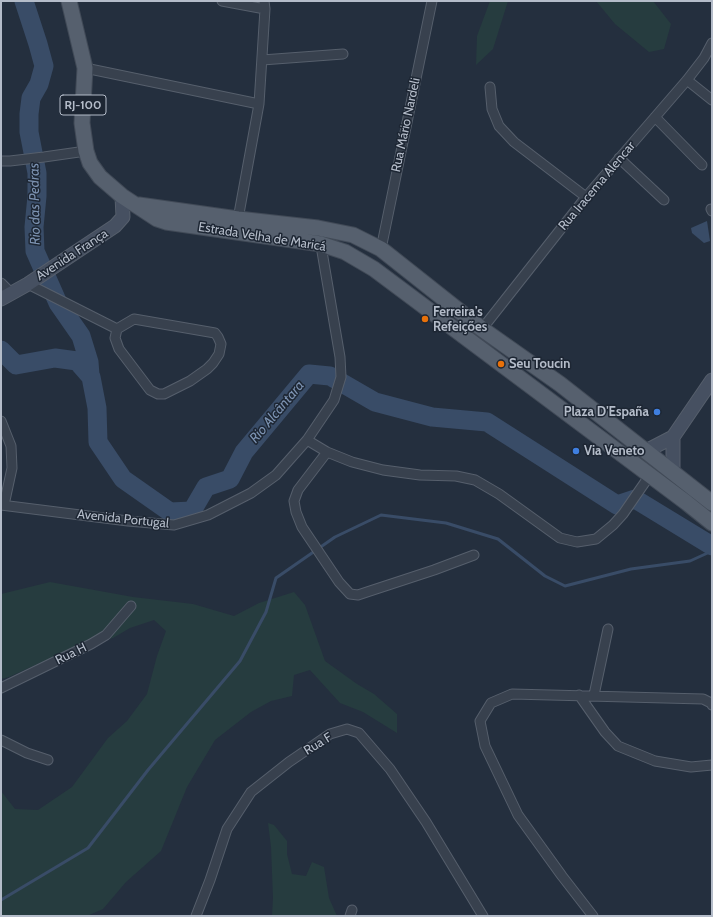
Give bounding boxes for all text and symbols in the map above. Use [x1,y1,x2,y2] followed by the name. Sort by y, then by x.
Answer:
[388,76,424,174] street label: Rua Mário Nardeli
[60,95,106,115] road number: RJ-100
[555,138,639,234] street label: Rua Iracema Alencar
[26,163,44,245] water label: Rio das Pedras
[197,219,327,255] street label: Estrada Velha de Maricá
[33,226,111,284] street label: Avenida França
[433,304,487,335] place label: Ferreira’s Refeições
[420,314,430,324] marker: Ferreira’s Refeições
[509,356,570,372] place label: Seu Toucin
[496,359,506,369] marker: Seu Toucin
[246,377,308,447] water label: Rio Alcântara
[564,404,649,420] place label: Plaza D'España
[652,407,662,417] marker: Plaza D'España
[584,443,644,459] place label: Via Veneto
[571,446,581,456] marker: Via Veneto
[76,506,170,532] street label: Avenida Portugal
[53,640,89,668] street label: Rua H
[301,729,335,759] street label: Rua F

